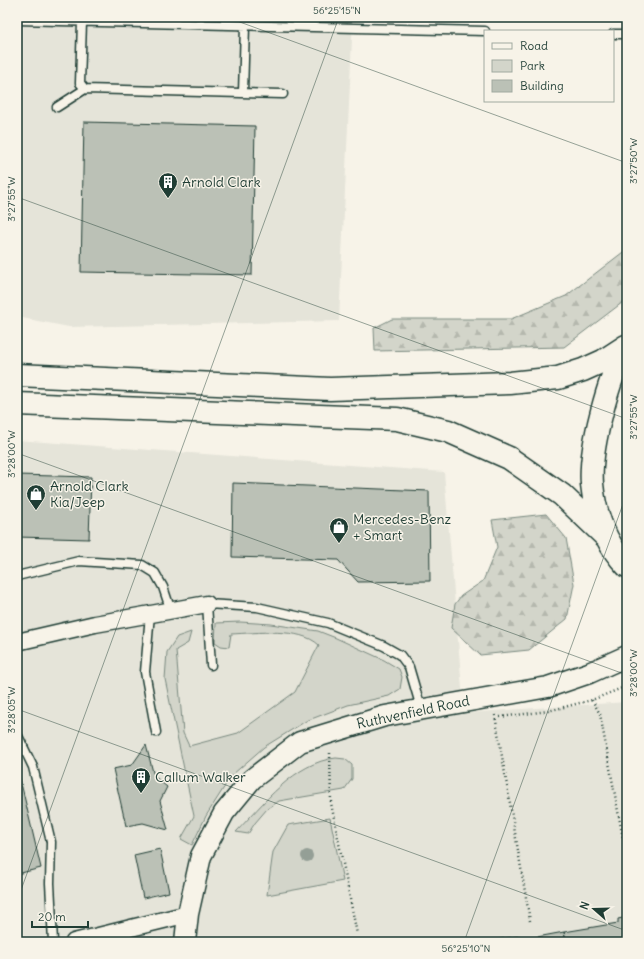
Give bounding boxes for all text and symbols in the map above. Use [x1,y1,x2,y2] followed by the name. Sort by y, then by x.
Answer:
[313,4,361,17] text: 56°25'15"N
[484,30,614,102] legend
[520,38,548,53] text: Road
[520,58,545,73] text: Park
[520,78,564,93] text: Building
[627,138,640,184] text: 3°27'50"W
[157,171,179,199] building icon: Arnold Clark
[182,173,261,191] place label: Arnold Clark
[5,176,18,222] text: 3°27'55"W
[627,394,640,440] text: 3°27'55"W
[5,430,18,478] text: 3°28'00"W
[50,477,129,511] place label: Arnold Clark Kia/Jeep
[25,483,47,511] shop icon: Arnold Clark Kia/Jeep
[353,510,452,544] place label: Mercedes-Benz + Smart
[328,516,350,544] shop icon: Mercedes-Benz + Smart
[627,649,640,697] text: 3°28'00"W
[5,687,18,734] text: 3°28'05"W
[355,691,471,733] street label: Ruthvenfield Road
[130,766,152,794] building icon: Callum Walker
[155,768,246,786] place label: Callum Walker
[574,889,614,929] north arrow
[577,900,592,912] text: N
[32,903,88,929] scale bar
[38,909,66,924] text: 20 m
[442,942,490,955] text: 56°25'10"N

